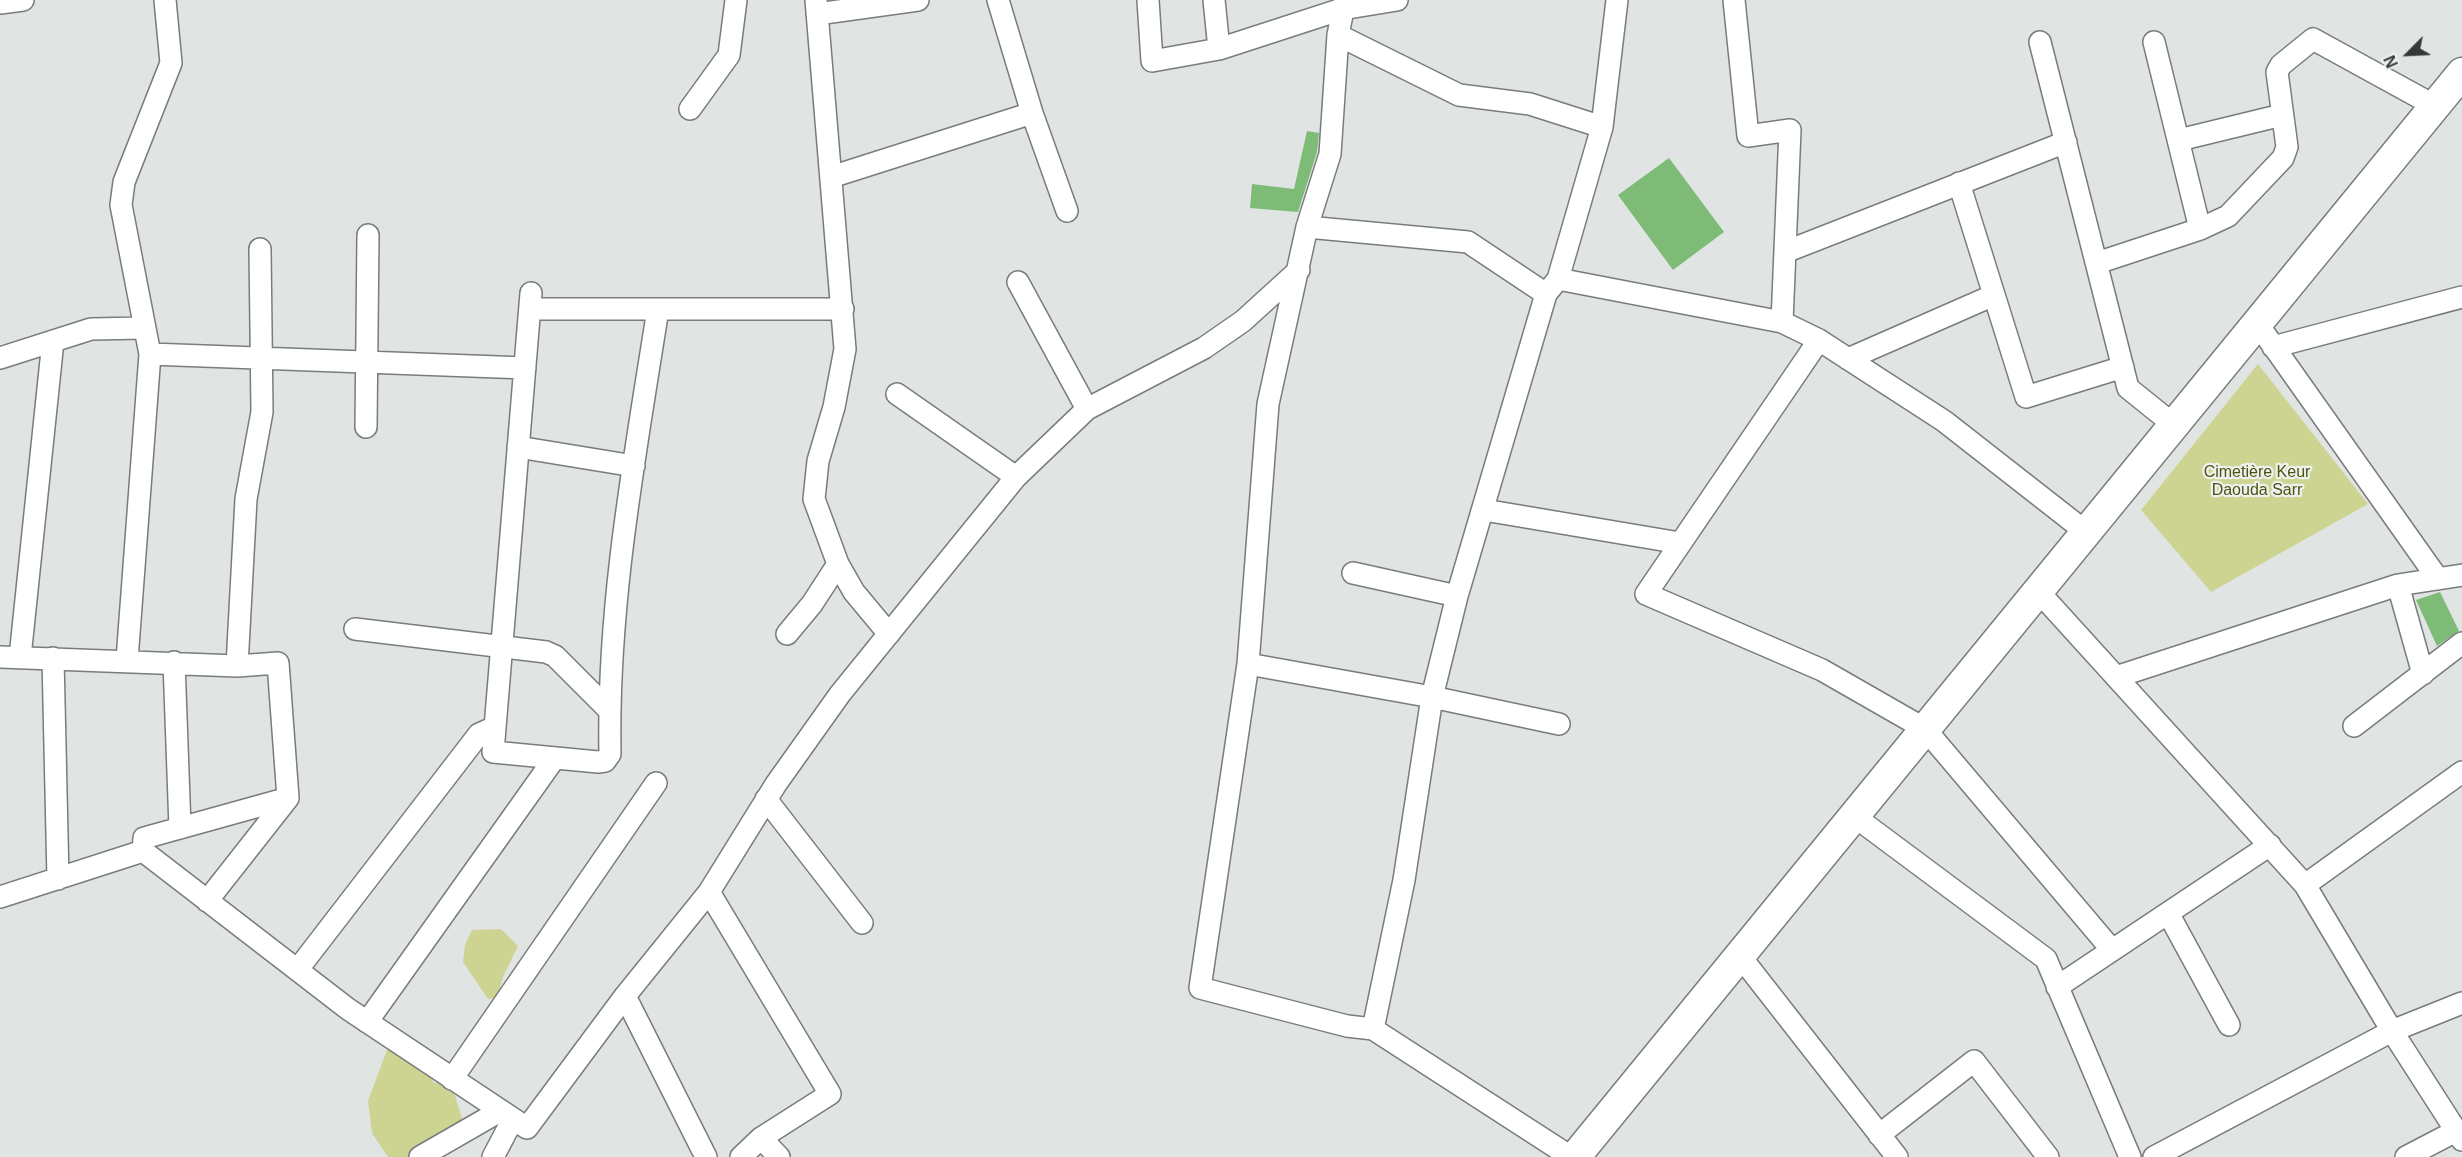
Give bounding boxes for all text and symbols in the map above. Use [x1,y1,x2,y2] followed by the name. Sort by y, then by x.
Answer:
[2378,24,2438,84] north arrow
[2381,53,2401,70] text: N
[2204,463,2310,501] park label: Cimetière Keur Daouda Sarr

